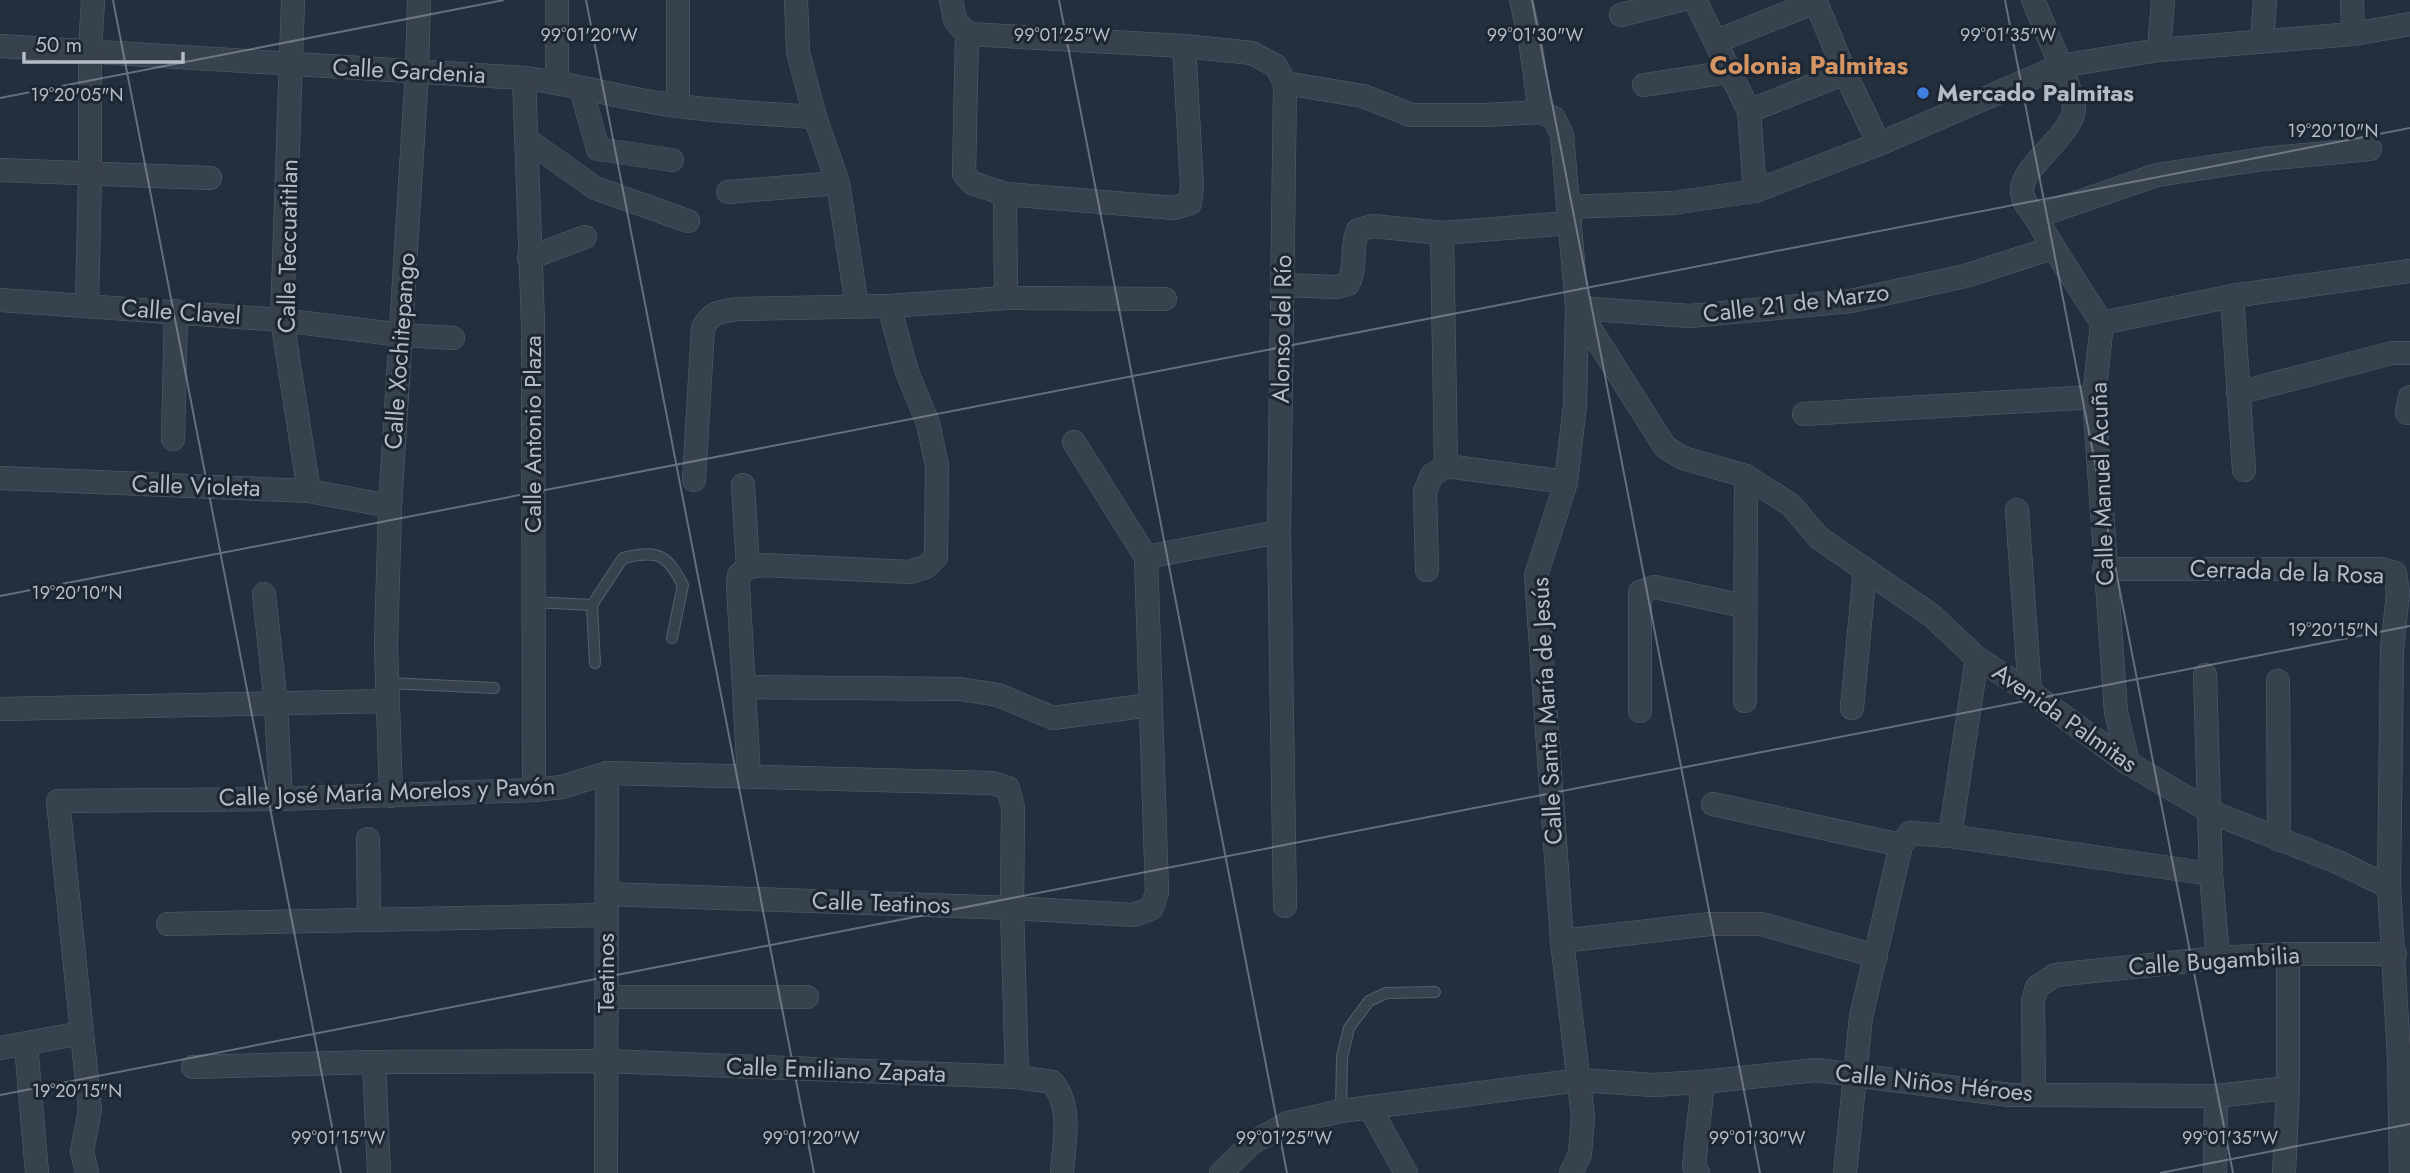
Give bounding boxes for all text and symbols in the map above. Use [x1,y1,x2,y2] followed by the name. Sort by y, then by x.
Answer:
[24,21,184,65] scale bar
[540,22,638,48] text: 99°01'20"W
[1014,22,1110,48] text: 99°01'25"W
[1487,22,1583,48] text: 99°01'30"W
[1960,22,2056,48] text: 99°01'35"W
[35,30,82,60] text: 50 m
[1710,46,1909,84] district label: Colonia Palmitas
[332,49,487,92] street label: Calle Gardenia
[1937,75,2134,110] place label: Mercado Palmitas
[31,82,123,108] text: 19°20'05"N
[1915,85,1931,101] marker: Mercado Palmitas
[2288,118,2378,144] text: 19°20'10"N
[268,159,307,333] street label: Calle Teccuatitlan
[375,251,424,451] street label: Calle Xochitepango
[1263,254,1300,404] street label: Alonso del Río
[1701,274,1891,331] street label: Calle 21 de Marzo
[120,290,242,333] street label: Calle Clavel
[515,335,550,533] street label: Calle Antonio Plaza
[2080,382,2123,587] street label: Calle Manuel Acuña
[131,466,261,505] street label: Calle Violeta
[2189,551,2385,592] street label: Cerrada de la Rosa
[1522,576,1571,846] street label: Calle Santa María de Jesús
[32,580,122,606] text: 19°20'10"N
[2288,617,2378,643] text: 19°20'15"N
[1986,655,2145,781] street label: Avenida Palmitas
[218,768,556,815] street label: Calle José María Morelos y Pavón
[811,883,951,922] street label: Calle Teatinos
[588,933,623,1013] street label: Teatinos
[2127,937,2301,984] street label: Calle Bugambilia
[725,1048,947,1091] street label: Calle Emiliano Zapata
[1834,1055,2035,1110] street label: Calle Niños Héroes
[32,1078,122,1104] text: 19°20'15"N
[291,1125,385,1151] text: 99°01'15"W
[762,1125,860,1151] text: 99°01'20"W
[1236,1125,1332,1151] text: 99°01'25"W
[1709,1125,1805,1151] text: 99°01'30"W
[2182,1125,2278,1151] text: 99°01'35"W

